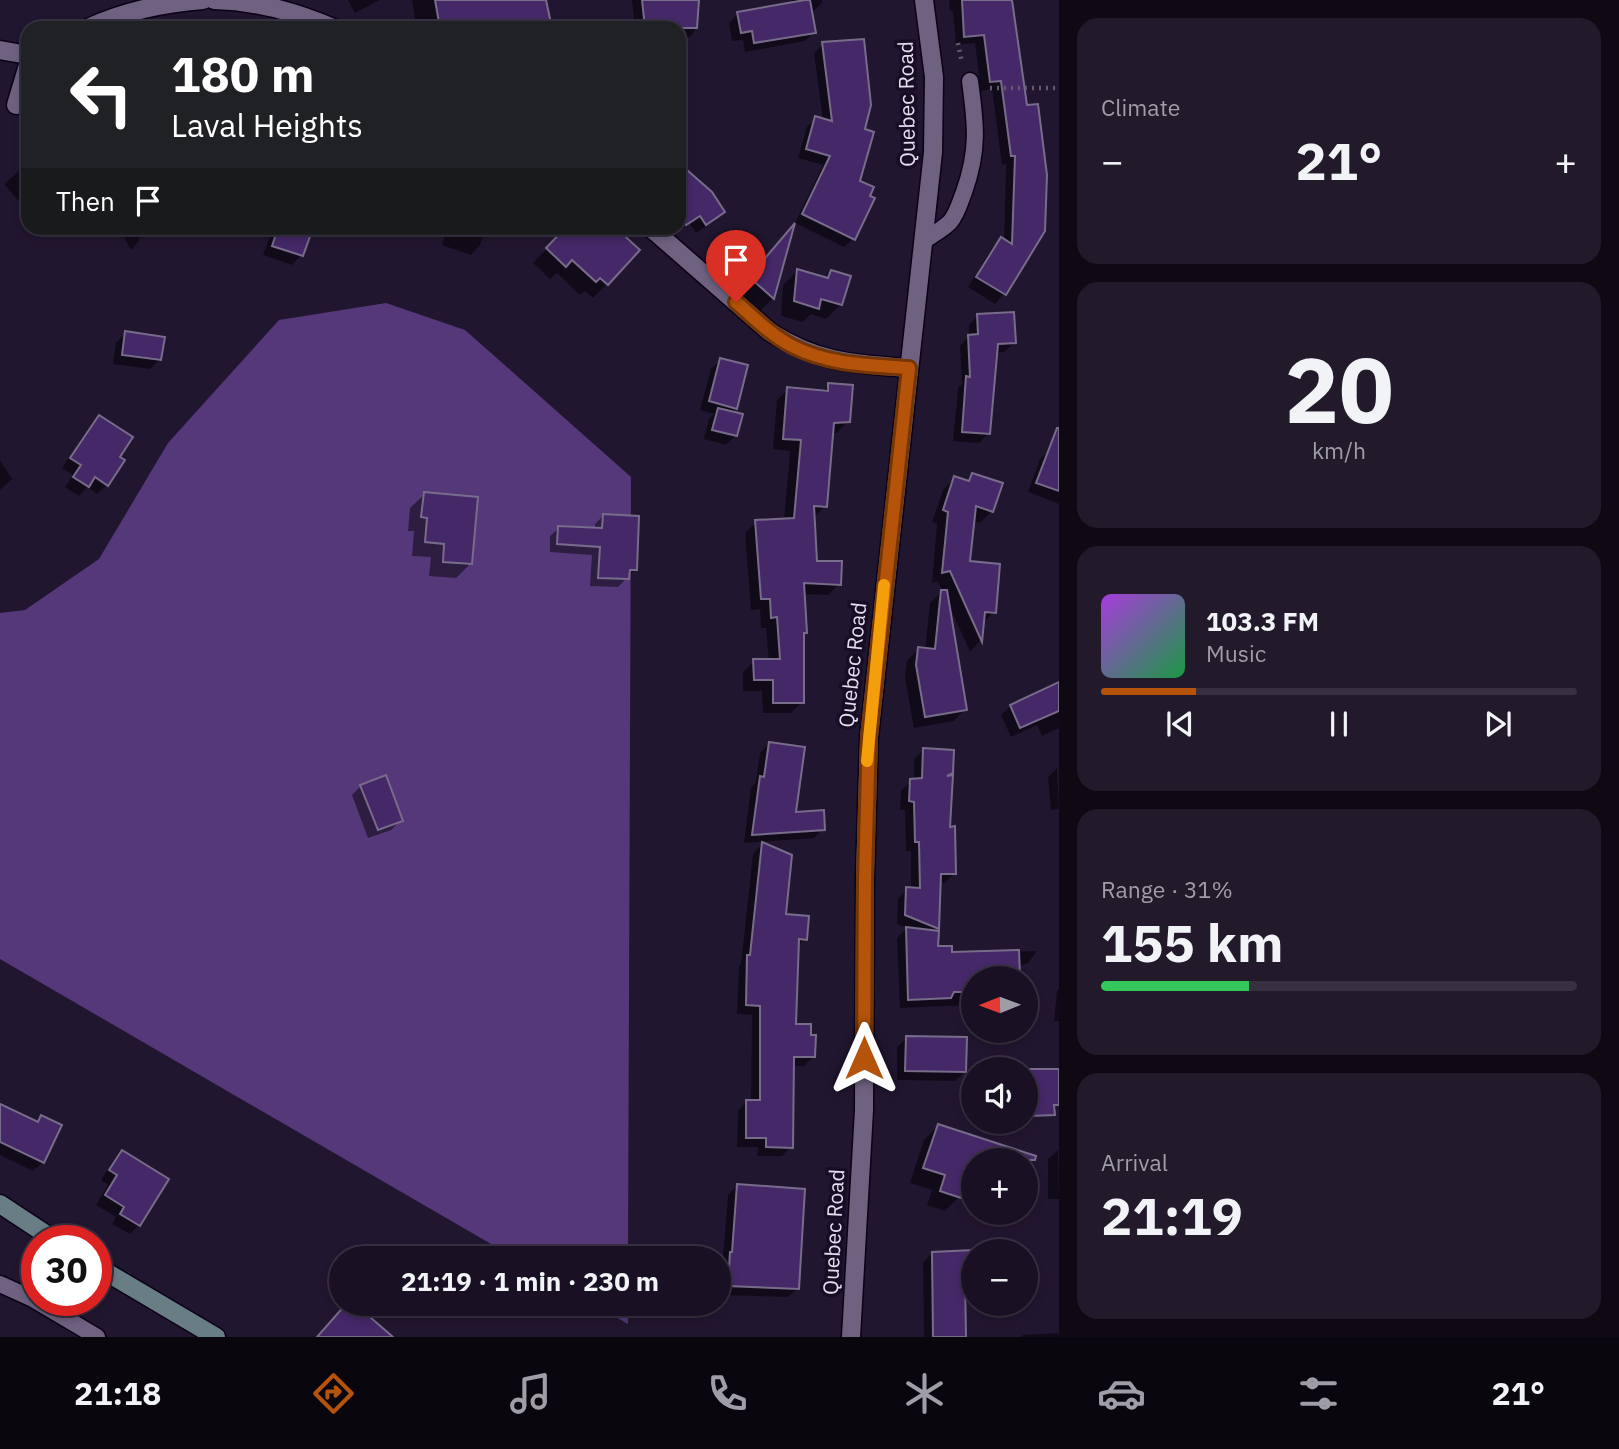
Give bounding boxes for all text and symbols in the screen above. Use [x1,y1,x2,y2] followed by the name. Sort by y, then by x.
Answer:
[891,41,921,167] street label: Quebec Road
[171,42,315,105] text: 180 m
[56,49,147,140] icon: left
[1101,92,1180,122] text: Climate
[171,104,363,146] text: Laval Heights
[1296,127,1382,194] text: 21°
[1101,136,1124,185] text: −
[1554,136,1577,185] text: +
[129,182,167,220] icon: arrive
[56,184,115,218] text: Then
[706,230,766,302] pin
[717,241,755,279] icon: arrive
[1284,330,1394,448] text: 20
[1312,435,1366,465] text: km/h
[832,601,873,729] street label: Quebec Road
[1206,604,1319,638] text: 103.3 FM
[1206,638,1266,668] text: Music
[1161,705,1199,743] icon: previous
[1320,705,1358,743] icon: pause
[1479,705,1517,743] icon: next
[1101,874,1233,904] text: Range · 31%
[1101,909,1283,976] text: 155 km
[961,966,1038,1043] north arrow
[961,966,1038,1316] map controls
[827,1021,901,1095] position arrow
[961,1057,1038,1134] button: sound
[1101,1147,1168,1177] text: Arrival
[961,1148,1038,1225] button: +
[816,1168,850,1296] street label: Quebec Road
[1101,1182,1243,1249] text: 21:19
[21,1225,112,1316] speed limit sign: 30
[961,1239,1038,1316] button: −
[401,1264,659,1298] text: 21:19 · 1 min · 230 m
[309,1369,358,1418] icon: directions
[506,1369,555,1418] icon: music
[703,1369,752,1418] icon: phone
[900,1369,949,1418] icon: climate
[1097,1369,1146,1418] icon: car
[1294,1369,1343,1418] icon: filters
[74,1372,161,1414] text: 21:18
[1491,1372,1545,1414] text: 21°

